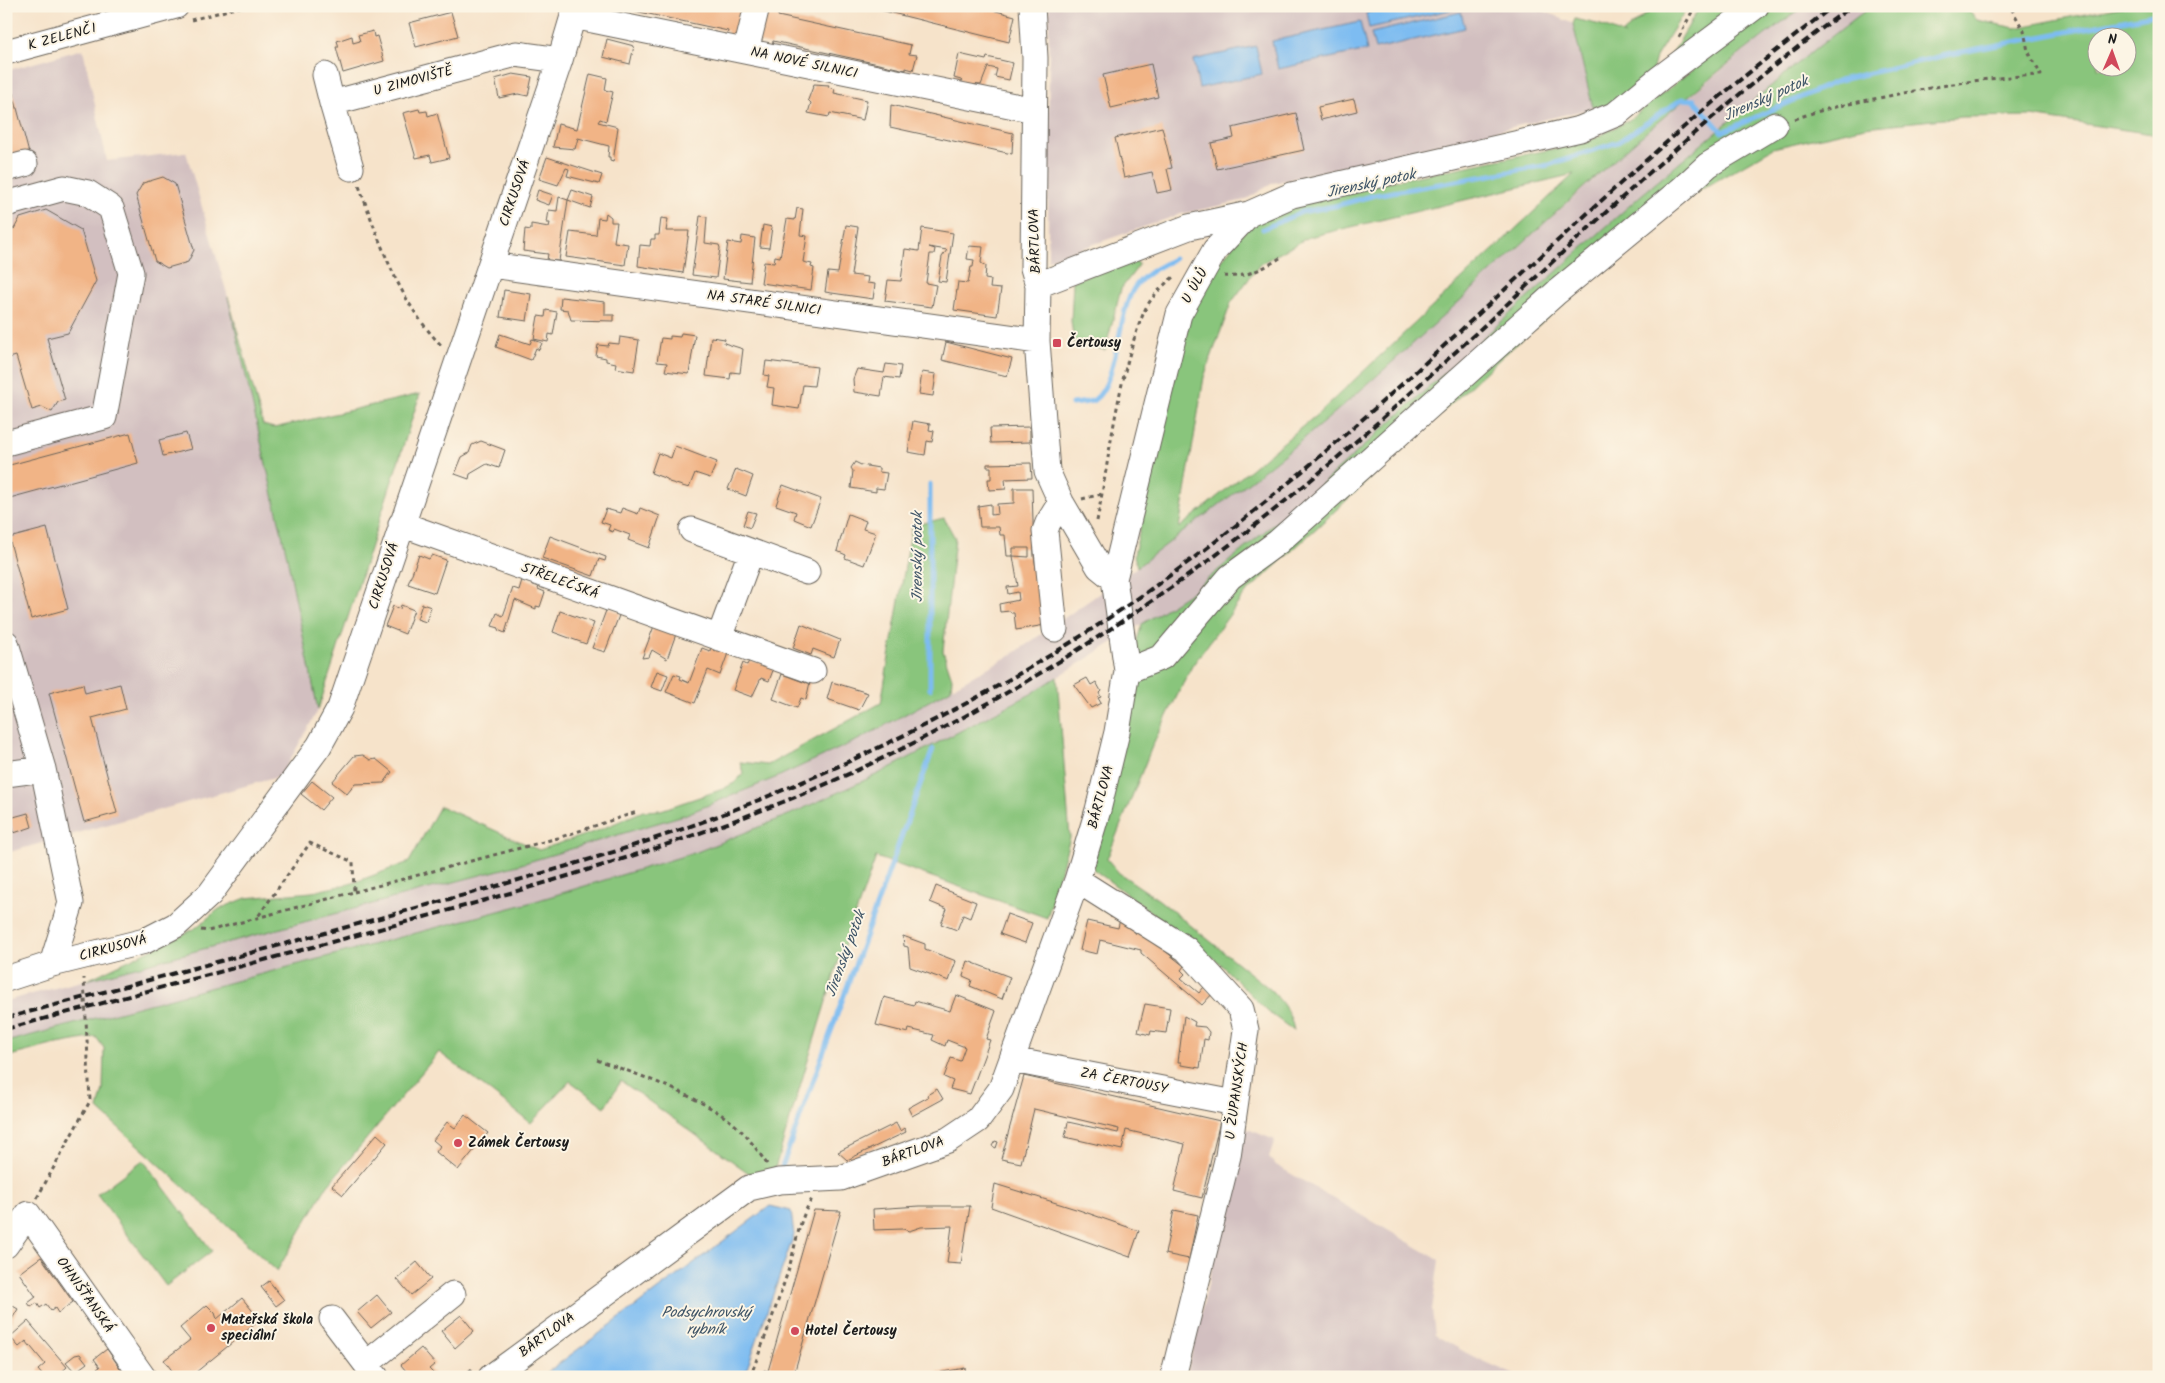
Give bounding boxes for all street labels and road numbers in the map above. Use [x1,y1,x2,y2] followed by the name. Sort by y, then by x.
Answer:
[25,17,99,57] street label: K ZELENČI
[748,41,860,85] street label: NA NOVÉ SILNICI
[371,60,456,102] street label: U ZIMOVIŠTĚ
[493,157,537,229] street label: CIRKUSOVÁ
[1023,208,1047,274] street label: BÁRTLOVA
[1176,264,1214,308] street label: U ÚLŮ
[706,284,822,322] street label: NA STARÉ SILNICI
[363,540,405,612] street label: CIRKUSOVÁ
[518,557,602,605] street label: STŘELEČSKÁ
[1082,763,1120,831] street label: BÁRTLOVA
[77,928,149,968] street label: CIRKUSOVÁ
[1219,1041,1255,1141] street label: U ŽUPANSKÝCH
[1078,1062,1171,1100] street label: ZA ČERTOUSY
[879,1130,947,1174] street label: BÁRTLOVA
[51,1252,119,1338] street label: OHNIŠŤANSKÁ
[514,1307,580,1363] street label: BÁRTLOVA

